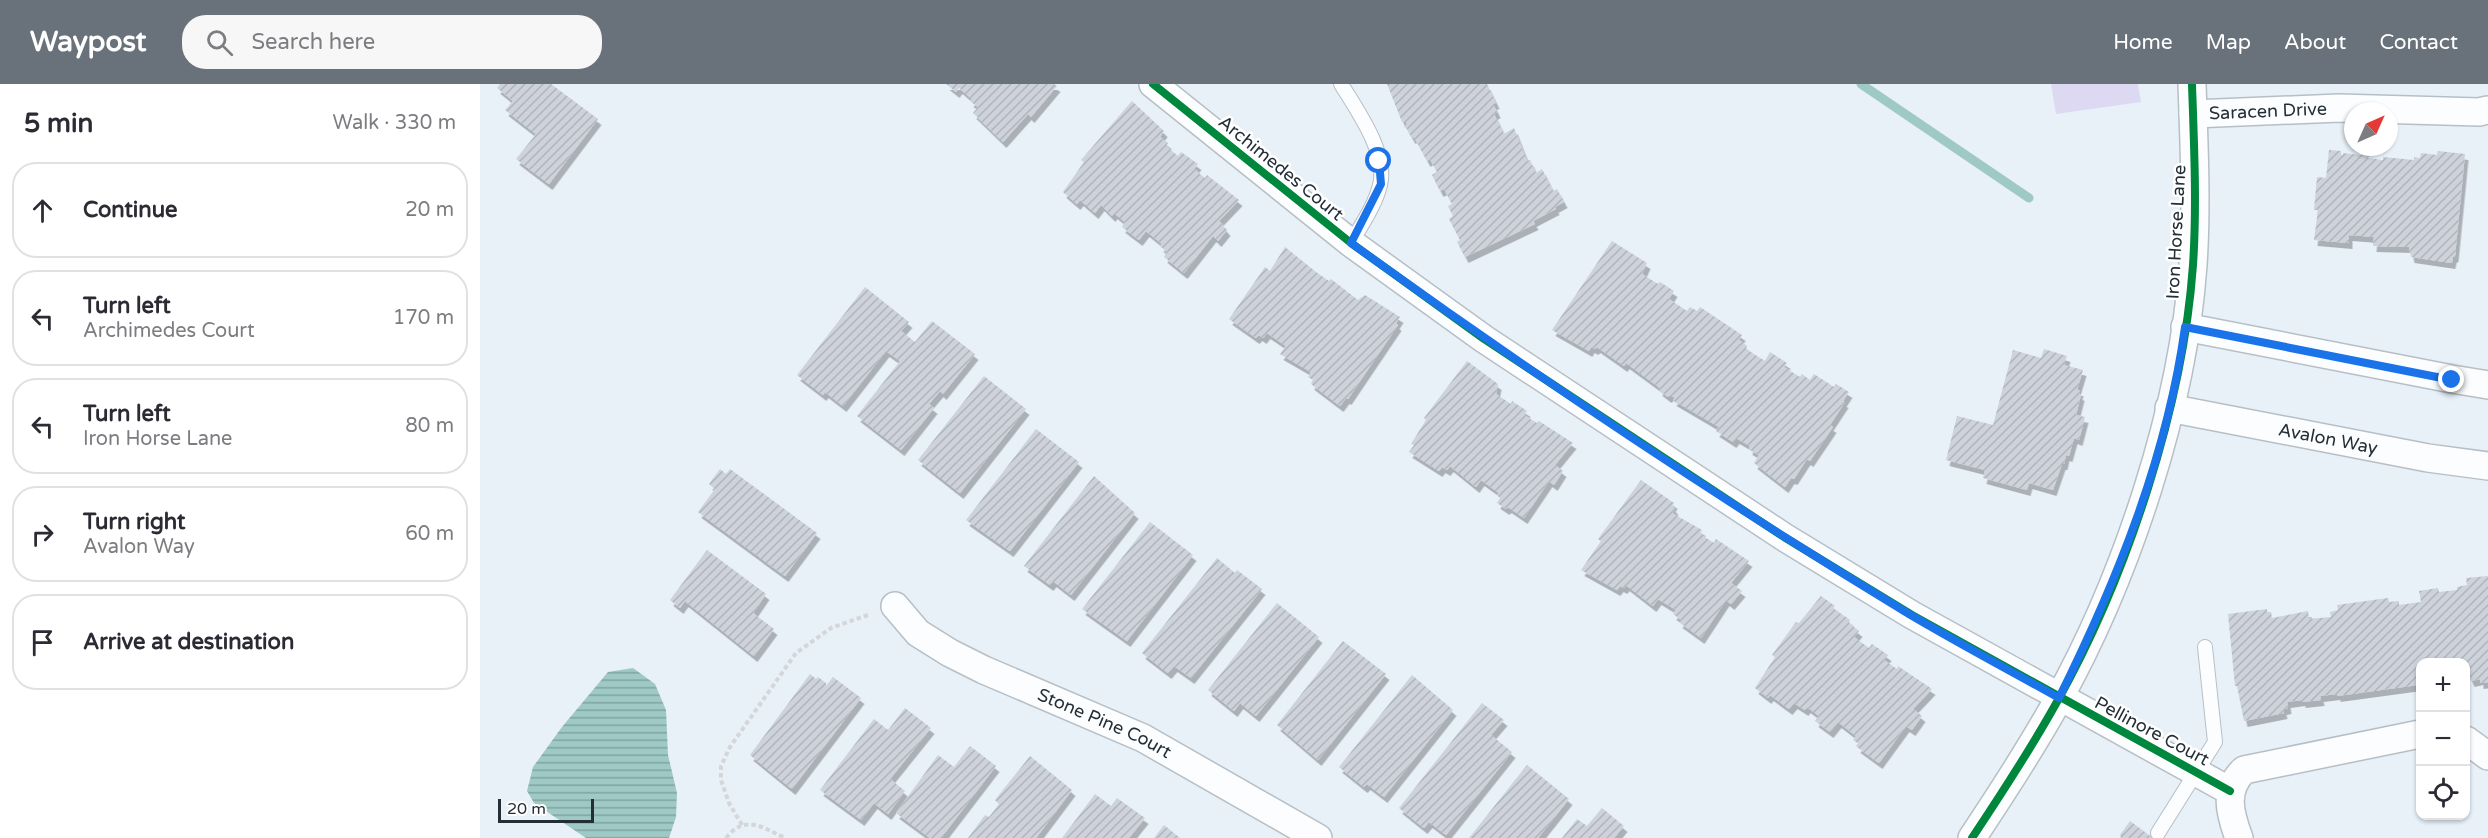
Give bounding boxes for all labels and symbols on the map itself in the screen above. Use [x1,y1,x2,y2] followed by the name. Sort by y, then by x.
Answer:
[2209,98,2327,124] street label: Saracen Drive
[2344,102,2398,156] north arrow
[1214,111,1348,225] street label: Archimedes Court
[1365,147,1391,173] route start
[2161,164,2191,300] street label: Iron Horse Lane
[2438,366,2464,392] route end
[2277,418,2380,459] street label: Avalon Way
[1034,683,1176,763] street label: Stone Pine Court
[2091,692,2213,771] street label: Pellinore Court
[498,796,594,824] scale bar

